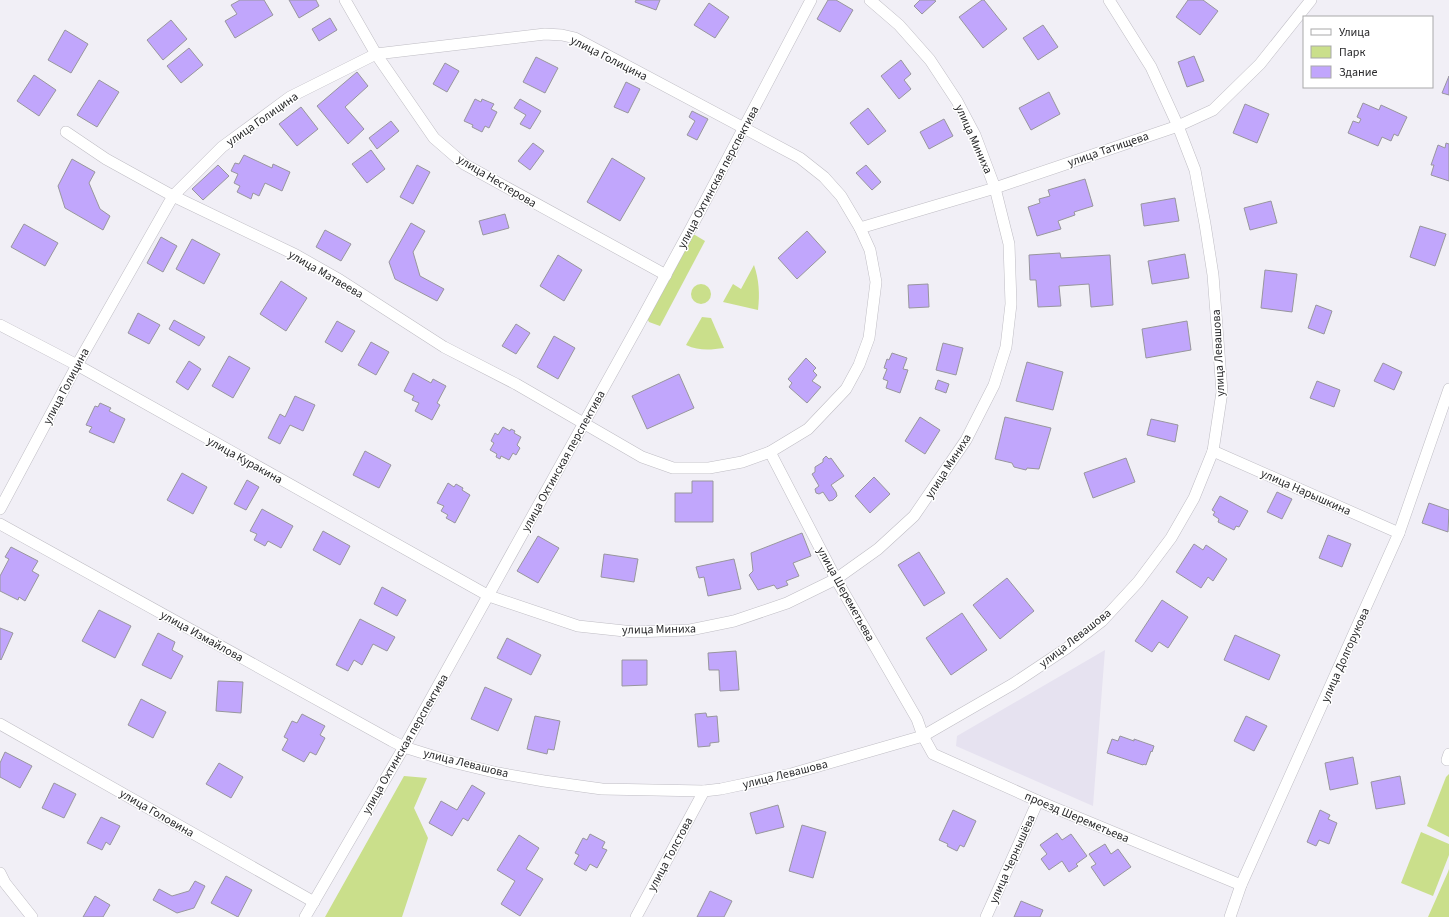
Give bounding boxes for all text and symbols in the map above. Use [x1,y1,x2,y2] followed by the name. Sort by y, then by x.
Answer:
[1303,16,1433,88] legend
[1339,24,1370,41] text: Улица
[567,32,650,85] street label: улица Голицина
[1339,44,1365,61] text: Парк
[1339,64,1378,81] text: Здание
[223,88,302,151] street label: улица Голицина
[951,102,996,177] street label: улица Миниха
[674,103,763,252] street label: улица Охтинская перспектива
[1065,128,1151,171] street label: улица Татищева
[454,151,540,212] street label: улица Нестерова
[285,246,366,303] street label: улица Матвеева
[1208,309,1229,397] street label: улица Левашова
[39,345,94,428] street label: улица Голицина
[517,388,609,535] street label: улица Охтинская перспектива
[921,431,976,502] street label: улица Миниха
[204,433,286,488] street label: улица Куракина
[1258,465,1354,520] street label: улица Нарышкина
[812,544,879,645] street label: улица Шереметьева
[1036,605,1115,672] street label: улица Левашова
[1317,605,1374,705] street label: улица Долгорукова
[157,607,246,666] street label: улица Измайлова
[622,620,696,639] street label: улица Миниха
[358,671,453,817] street label: улица Охтинская перспектива
[422,745,510,782] street label: улица Левашова
[741,756,829,793] street label: улица Левашова
[116,785,197,842] street label: улица Головина
[1022,788,1132,847] street label: проезд Шереметьева
[985,812,1040,906] street label: улица Чернышёва
[644,814,697,894] street label: улица Толстова

